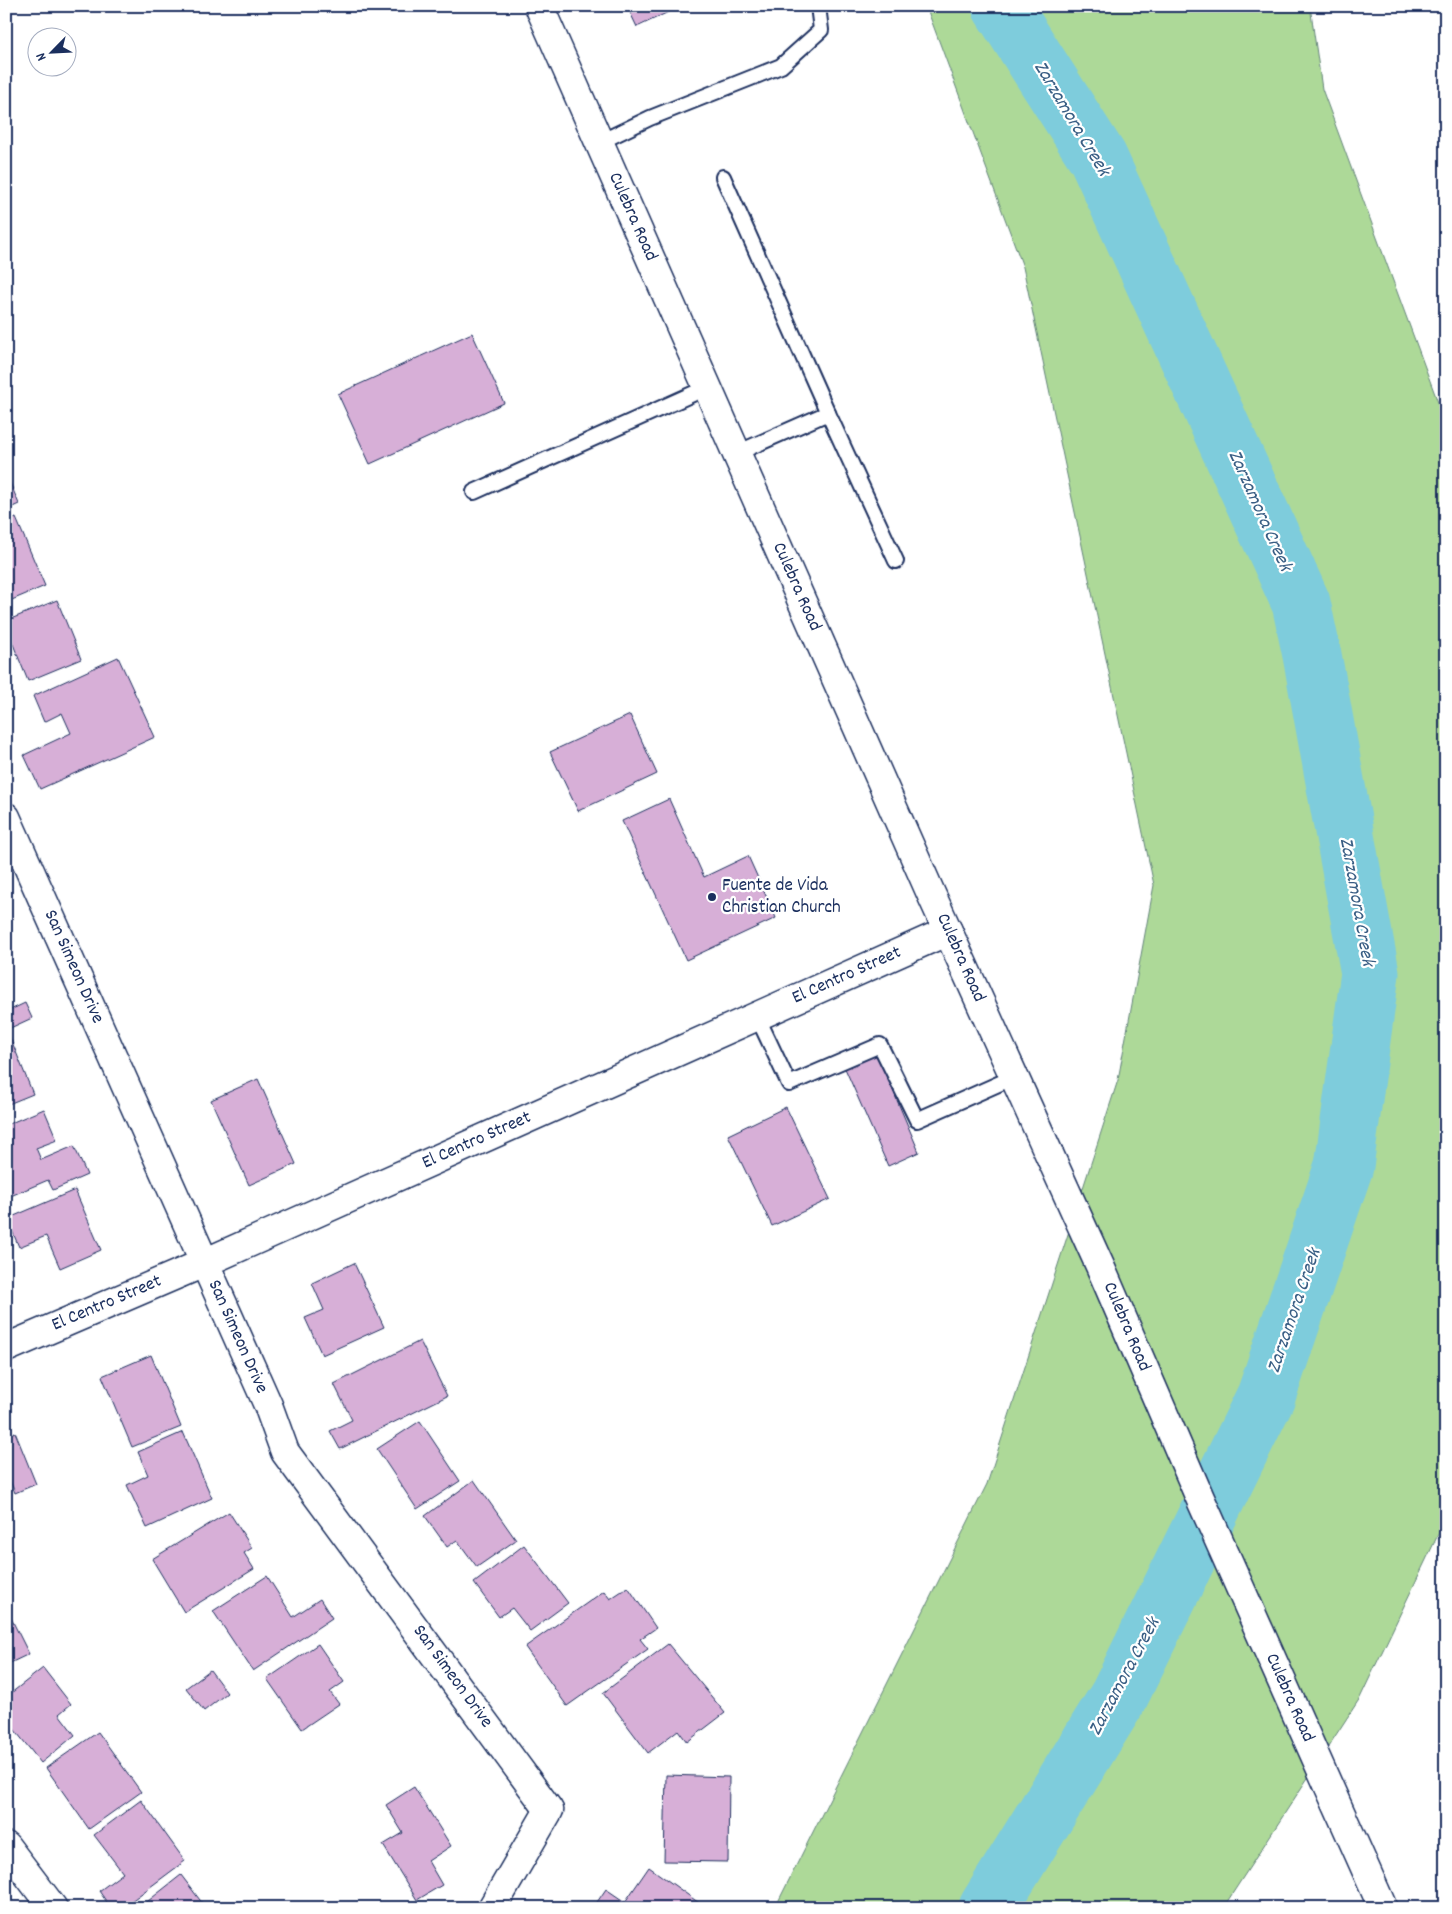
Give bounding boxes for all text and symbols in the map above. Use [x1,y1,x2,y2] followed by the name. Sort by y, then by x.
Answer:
[28,28,78,78] north arrow
[31,49,52,64] text: N
[1026,56,1117,183] water label: Zarzamora Creek
[600,168,664,266] street label: Culebra Road
[1220,446,1299,578] water label: Zarzamora Creek
[764,538,828,636] street label: Culebra Road
[1331,836,1381,970] water label: Zarzamora Creek
[722,873,841,922] place label: Fuente de Vida Christian Church
[706,891,718,903] marker: Fuente de Vida Christian Church
[36,906,110,1028] street label: San Simeon Drive
[928,909,992,1007] street label: Culebra Road
[788,940,906,1012] street label: El Centro Street
[418,1105,536,1177] street label: El Centro Street
[1261,1243,1330,1377] water label: Zarzamora Creek
[48,1269,166,1339] street label: El Centro Street
[200,1276,274,1398] street label: San Simeon Drive
[1095,1278,1157,1376] street label: Culebra Road
[1082,1612,1169,1741] water label: Zarzamora Creek
[405,1620,499,1734] street label: San Simeon Drive
[1257,1649,1321,1747] street label: Culebra Road

